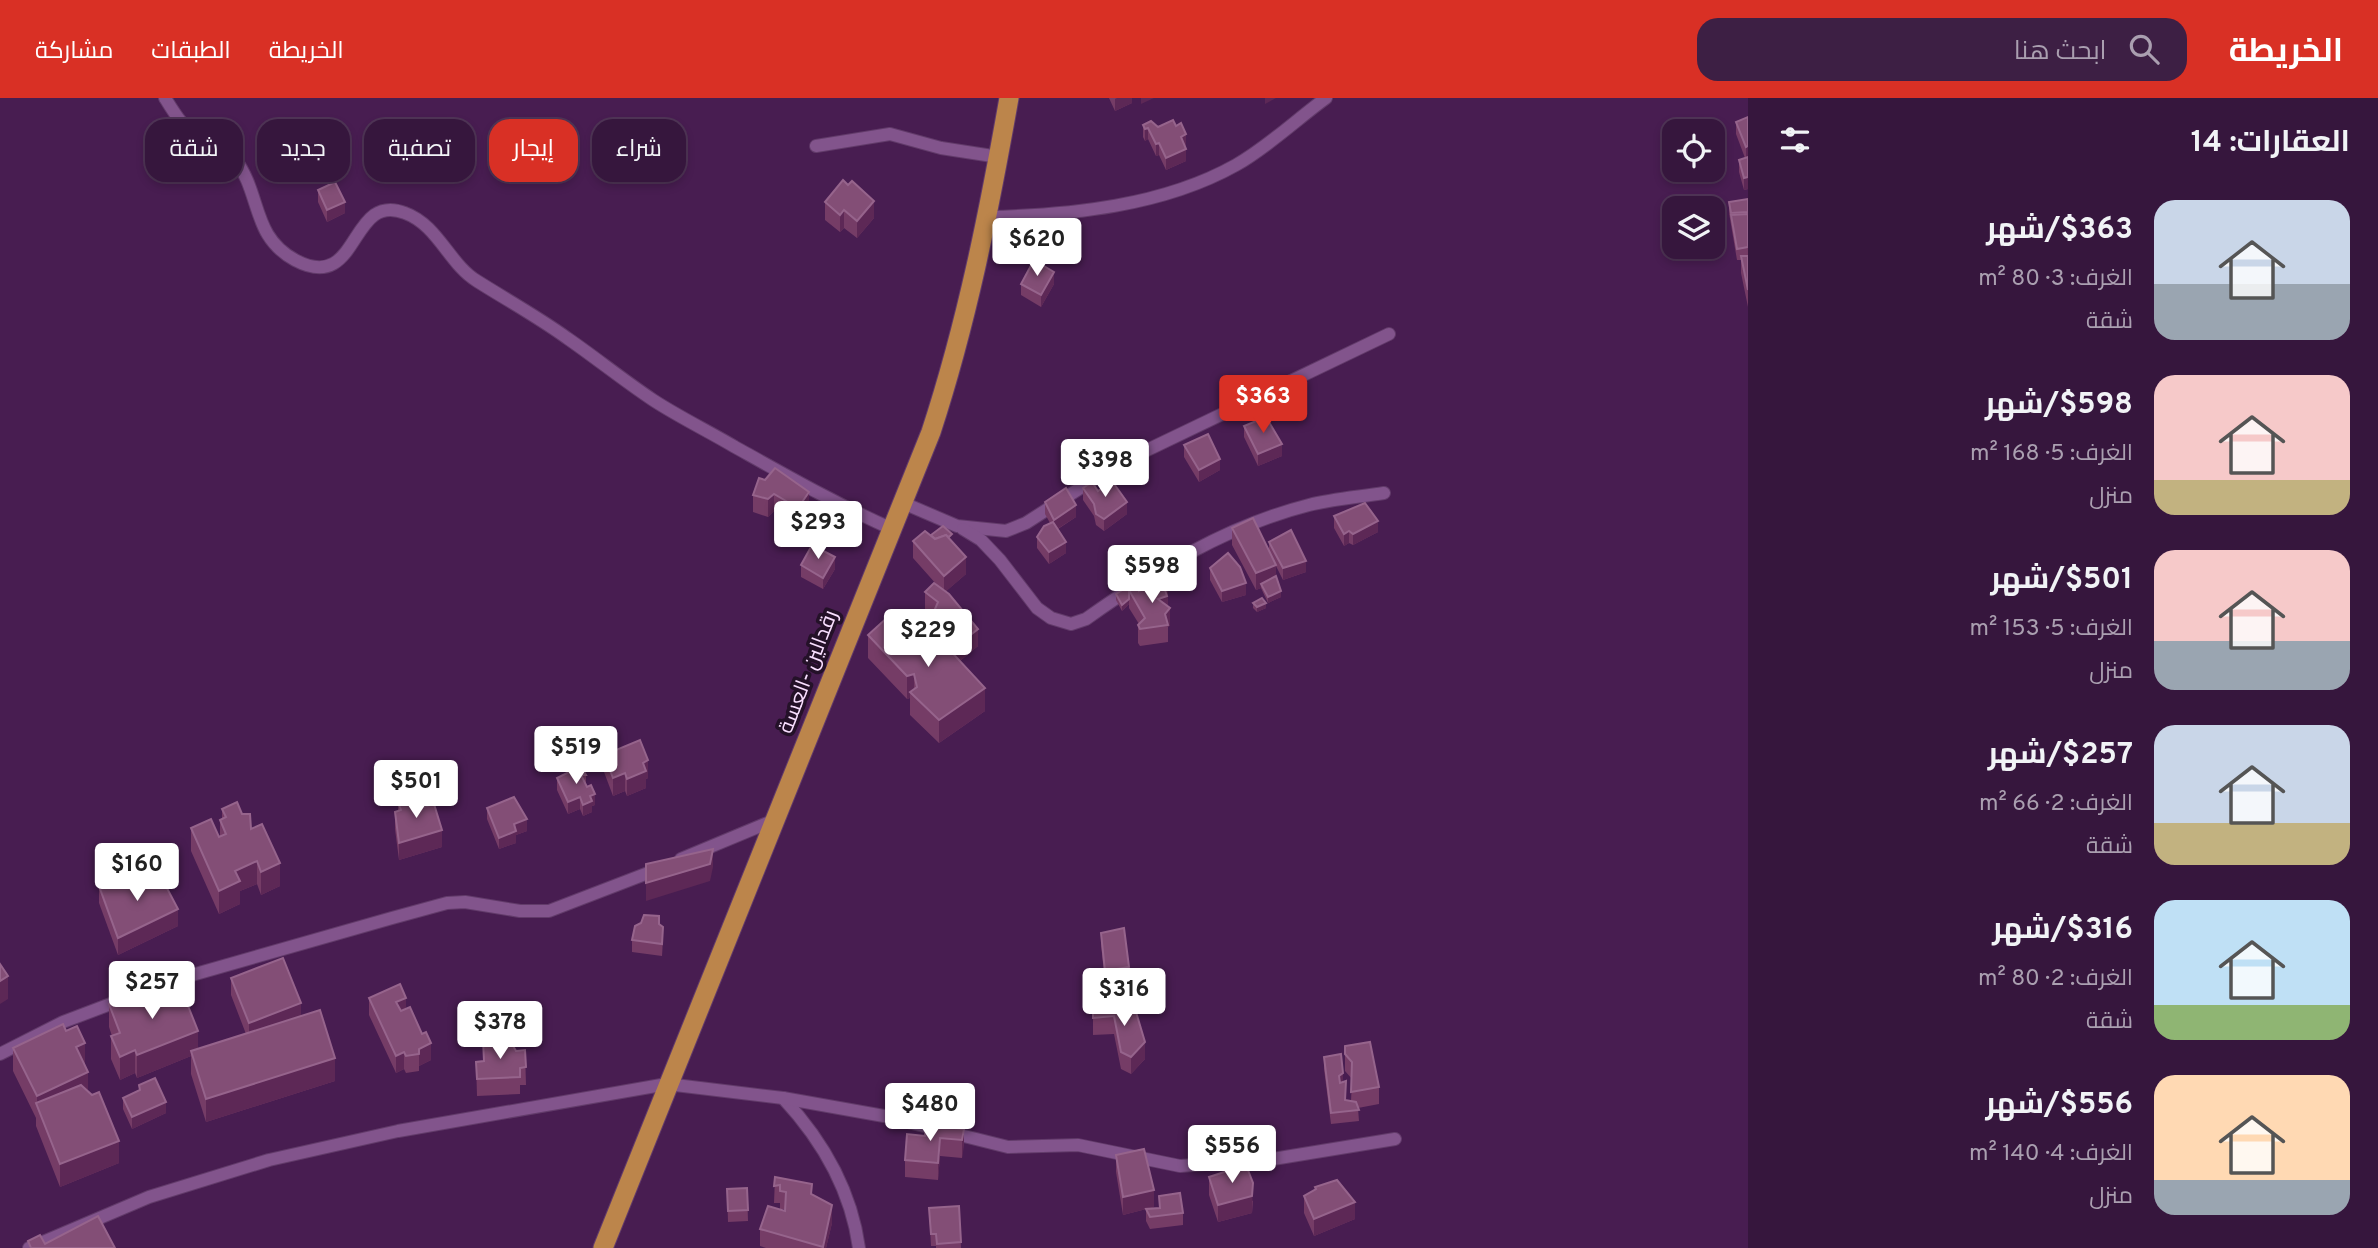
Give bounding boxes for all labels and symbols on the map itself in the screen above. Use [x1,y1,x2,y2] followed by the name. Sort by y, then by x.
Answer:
[996,218,1078,278] pin: $620
[1222,376,1304,435] pin: $363
[1064,440,1146,499] pin: $398
[777,502,859,561] pin: $293
[1111,546,1193,605] pin: $598
[773,606,845,738] street label: رقدالين -العسة
[887,610,969,669] pin: $229
[535,726,617,786] pin: $519
[375,760,457,820] pin: $501
[96,844,178,903] pin: $160
[111,962,193,1021] pin: $257
[1083,968,1165,1028] pin: $316
[459,1002,541,1061] pin: $378
[889,1084,971,1143] pin: $480
[1191,1126,1273,1185] pin: $556

